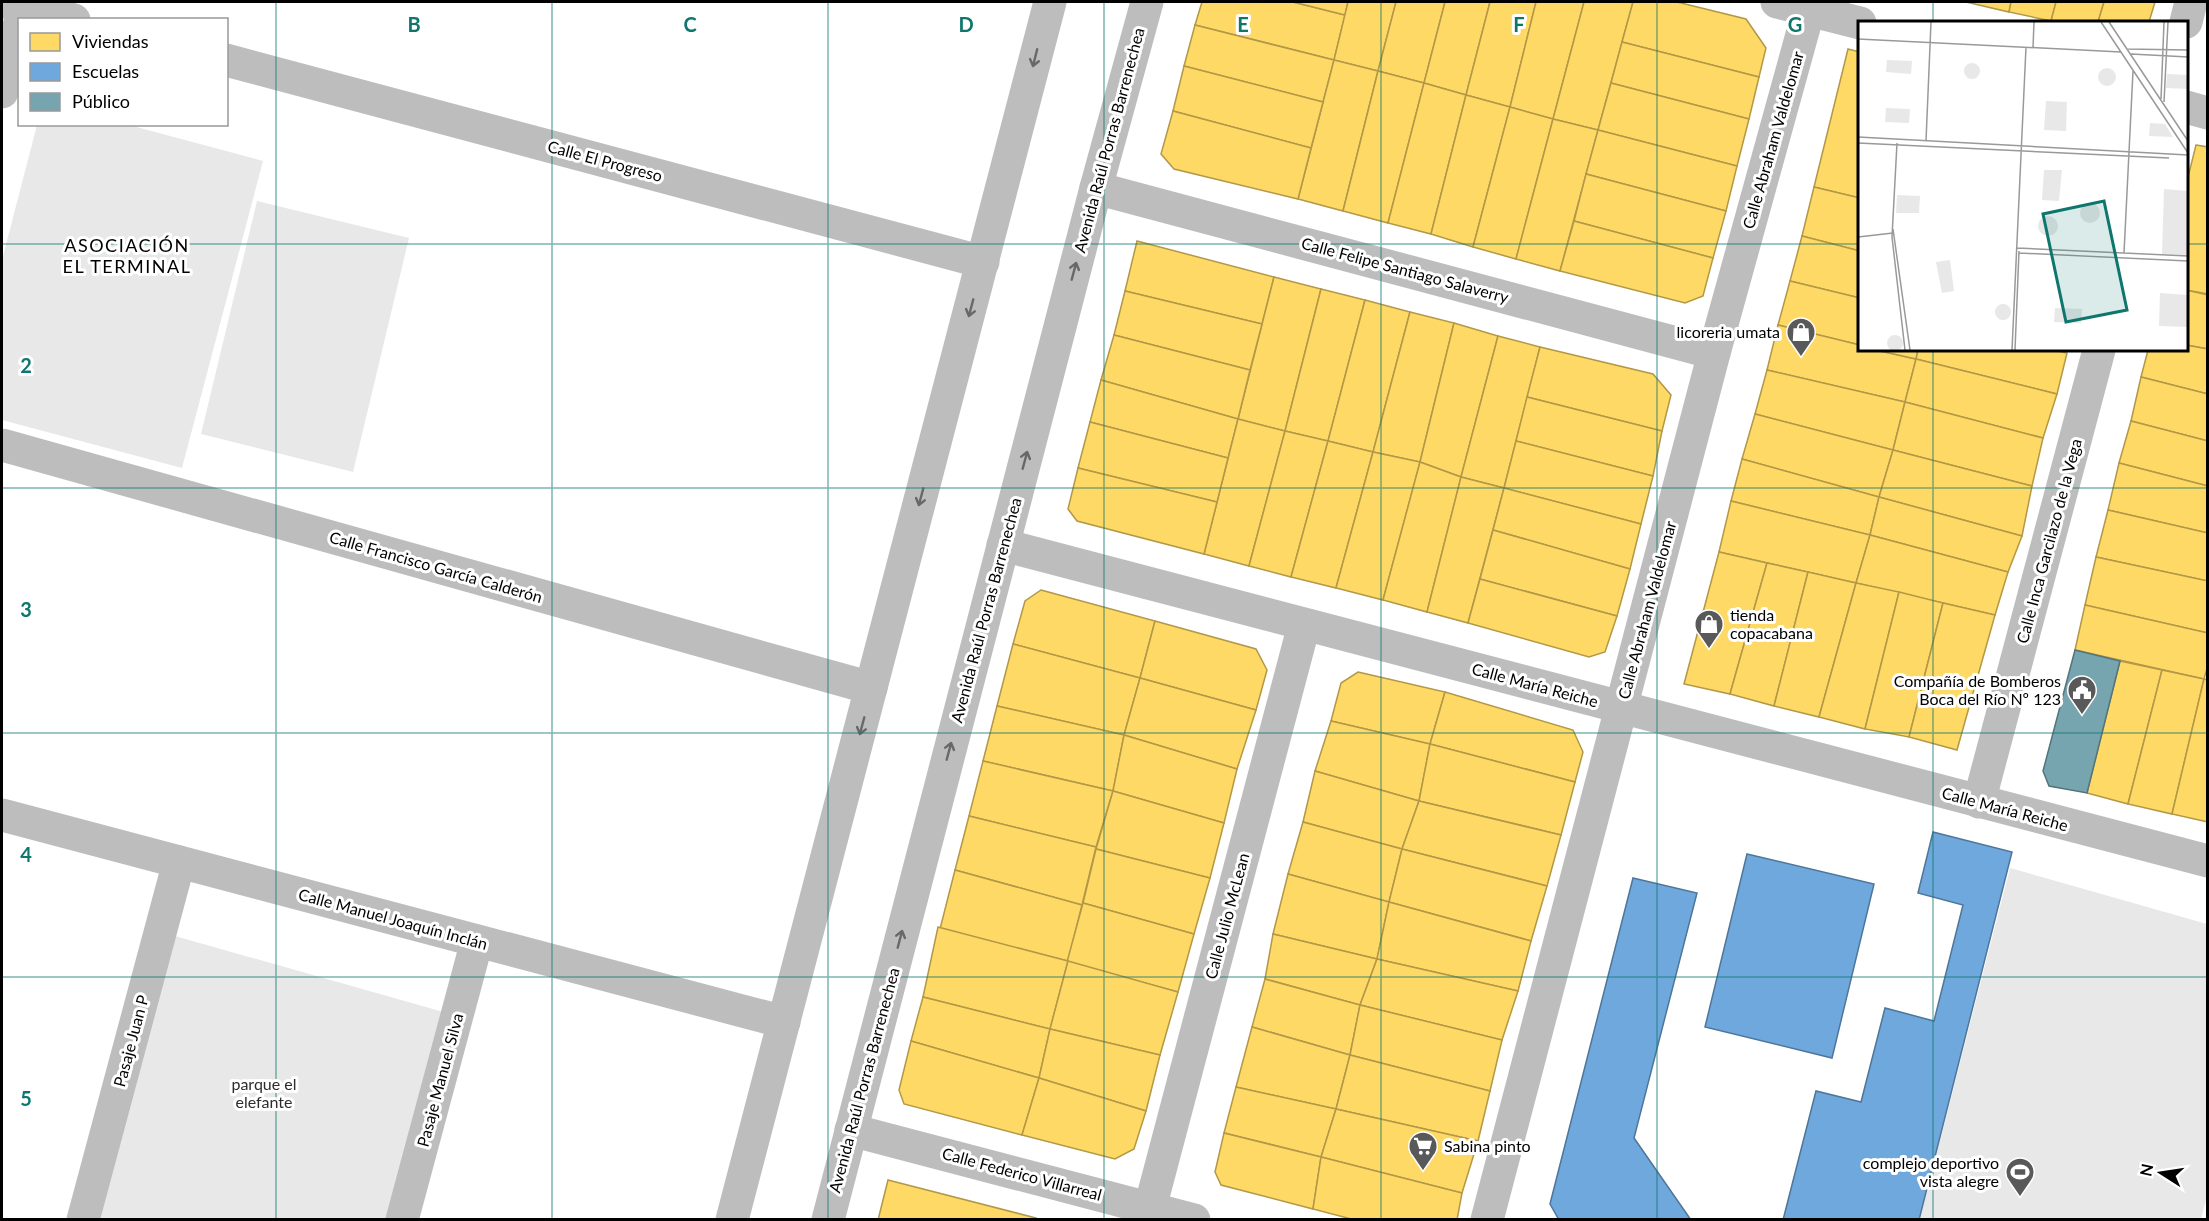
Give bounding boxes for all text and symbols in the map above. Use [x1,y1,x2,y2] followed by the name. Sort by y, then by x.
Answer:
[407,12,421,36] text: B
[683,12,697,36] text: C
[958,12,974,36] text: D
[1237,12,1249,36] text: E
[1513,12,1525,36] text: F
[1788,12,1802,36] text: G
[18,18,228,126] legend
[1858,21,2188,351] inset map
[1069,25,1148,254] street label: Avenida Raúl Porras Barrenechea
[72,30,149,52] text: Viviendas
[1029,48,1041,67] one-way arrow
[1738,49,1807,231] street label: Calle Abraham Valdelomar
[72,60,139,82] text: Escuelas
[72,90,130,112] text: Público
[546,136,665,185] street label: Calle El Progreso
[1299,233,1511,307] street label: Calle Felipe Santiago Salaverry
[63,234,191,277] district label: ASOCIACIÓN EL TERMINAL
[1068,262,1080,281] one-way arrow
[964,298,976,317] one-way arrow
[1785,316,1817,358] shop icon: licoreria umata
[1677,322,1780,341] place label: licoreria umata
[20,353,32,377] text: 2
[2012,436,2085,645] street label: Calle Inca Garcilazo de la Vega
[1019,451,1031,470] one-way arrow
[915,487,927,506] one-way arrow
[946,495,1025,724] street label: Avenida Raúl Porras Barrenechea
[1614,519,1680,701] street label: Calle Abraham Valdelomar
[327,527,545,606] street label: Calle Francisco García Calderón
[20,597,32,621] text: 3
[1730,605,1813,642] place label: tienda copacabana
[1693,608,1725,650] shop icon: tienda copacabana
[1470,659,1600,710] street label: Calle María Reiche
[1894,671,2061,708] place label: Compañía de Bomberos Boca del Río Nº 123
[2066,674,2098,716] public building icon: Compañía de Bomberos Boca del Río Nº 123
[855,716,867,735] one-way arrow
[944,741,956,760] one-way arrow
[1940,783,2070,834] street label: Calle María Reiche
[20,842,32,866] text: 4
[1201,851,1252,981] street label: Calle Julio McLean
[297,884,490,953] street label: Calle Manuel Joaquín Inclán
[895,930,907,949] one-way arrow
[824,965,903,1194] street label: Avenida Raúl Porras Barrenechea
[109,993,152,1089] street label: Pasaje Juan P
[413,1011,466,1149] street label: Pasaje Manuel Silva
[231,1074,297,1111] park label: parque el elefante
[20,1086,32,1110] text: 5
[1407,1130,1439,1172] supermarket icon: Sabina pinto
[1444,1136,1531,1155] place label: Sabina pinto
[940,1143,1104,1204] street label: Calle Federico Villarreal
[2131,1143,2191,1203] north arrow
[1863,1153,1999,1190] place label: complejo deportivo vista alegre
[2004,1156,2036,1198] sports icon: complejo deportivo vista alegre
[2135,1162,2156,1178] text: N

